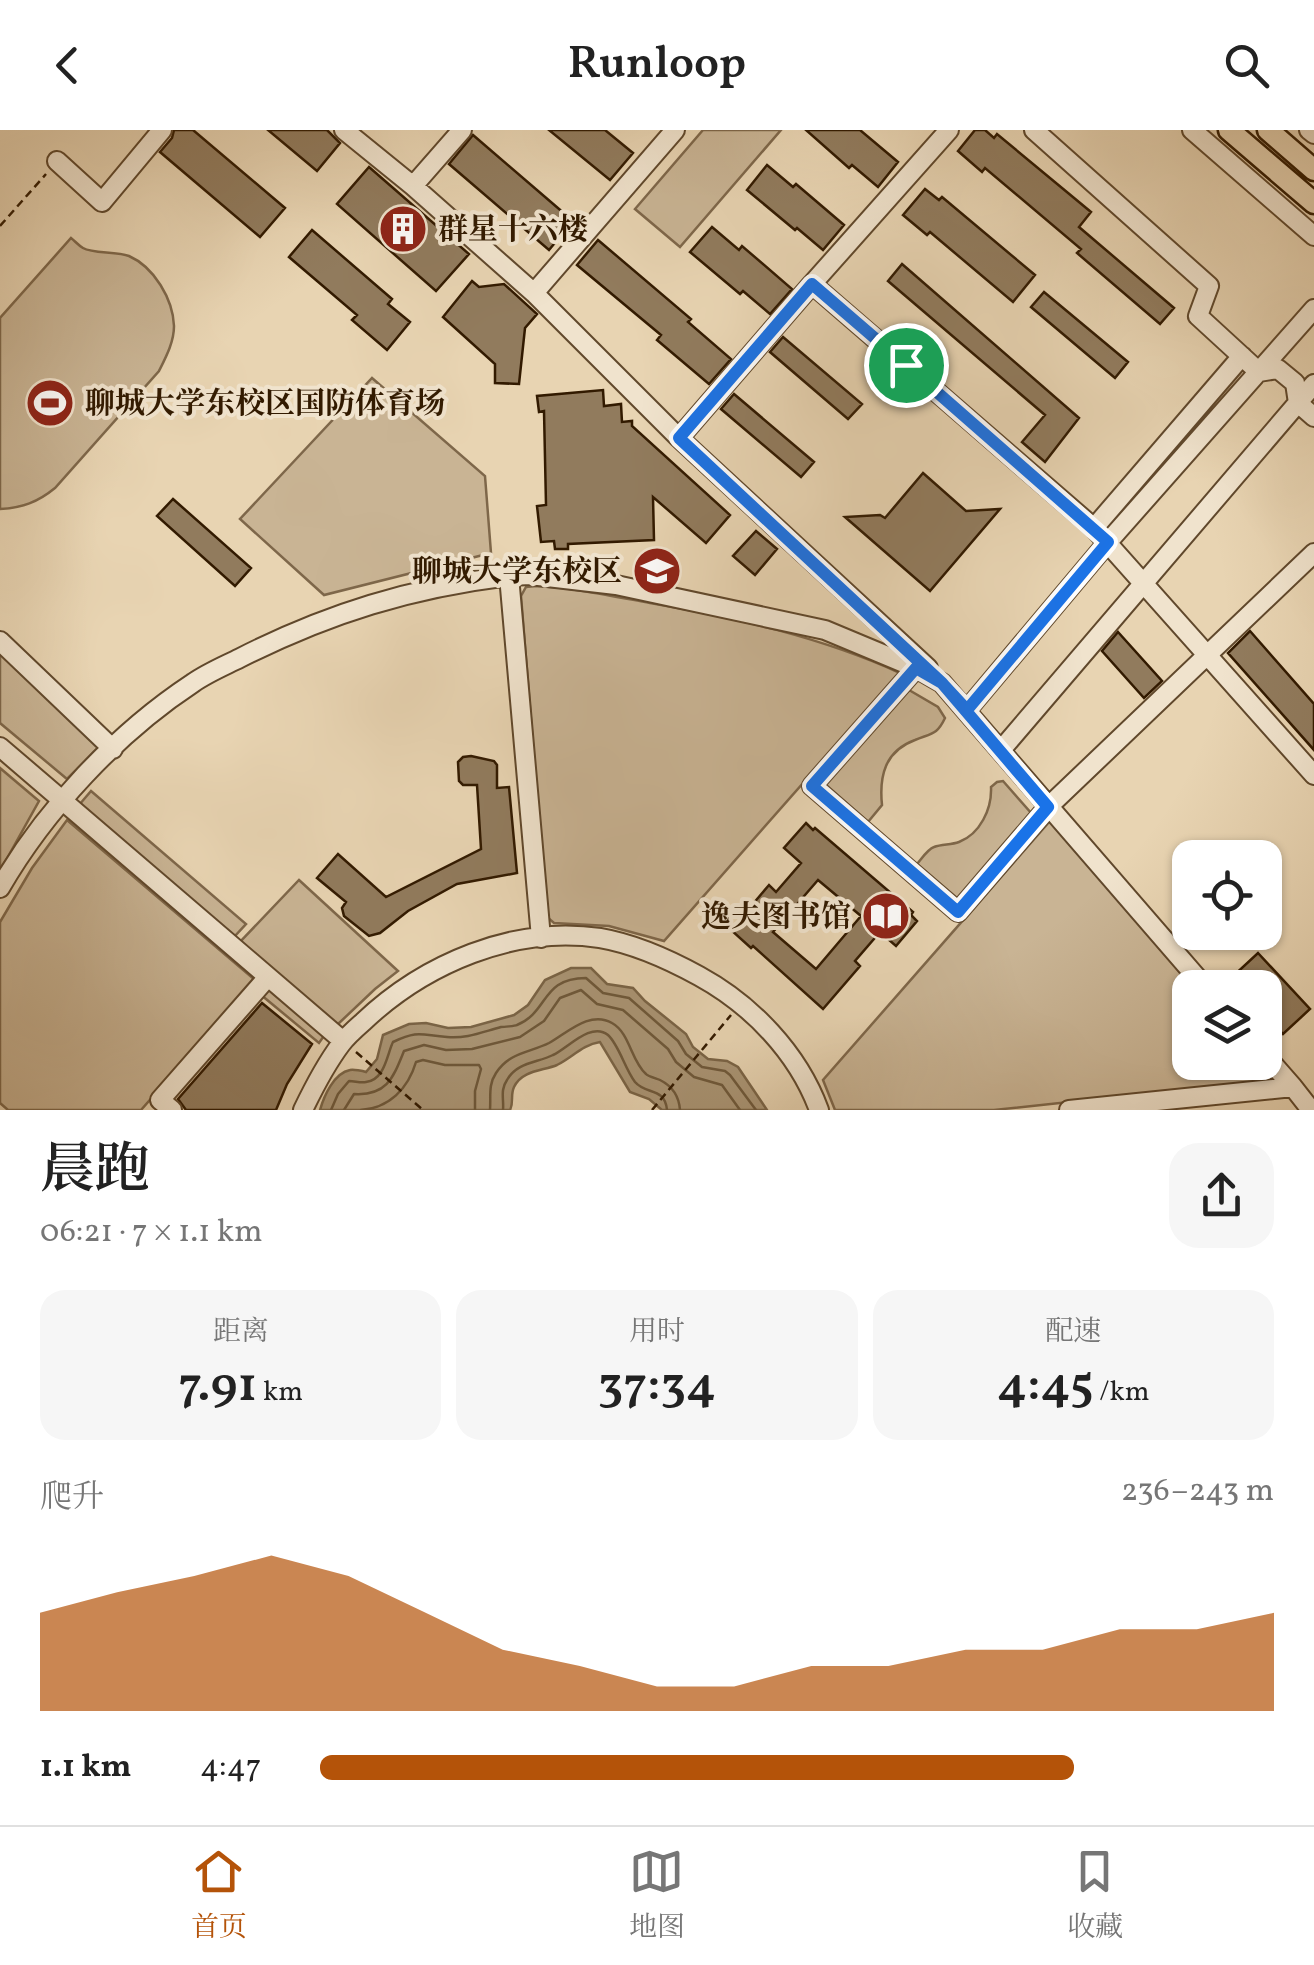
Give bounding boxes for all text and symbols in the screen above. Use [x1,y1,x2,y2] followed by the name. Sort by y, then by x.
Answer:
[568,34,746,97] text: Runloop
[40,38,95,93] icon: back
[1219,38,1274,93] icon: search
[377,203,429,255] building icon: 群星十六楼
[438,210,588,252] place label: 群星十六楼
[864,323,949,408] pin
[879,338,934,393] icon: arrive
[24,377,76,429] sports icon: 聊城大学东校区国防体育场
[85,384,445,426] place label: 聊城大学东校区国防体育场
[631,545,683,597] school or university icon: 聊城大学东校区
[412,552,622,594] place label: 聊城大学东校区
[1172,840,1282,1080] map controls
[1172,840,1282,950] button: locate
[860,890,912,942] library icon: 逸夫图书馆
[701,897,851,939] place label: 逸夫图书馆
[1172,970,1282,1080] button: layers
[40,1135,150,1211] text: 晨跑
[1169,1143,1274,1248] button: share
[40,1211,263,1255] text: 06:21 · 7 × 1.1 km
[213,1313,269,1352] text: 距离
[629,1313,685,1352] text: 用时
[1045,1313,1101,1352] text: 配速
[178,1352,257,1422] text: 7.91
[598,1352,716,1422] text: 37:34
[997,1352,1094,1422] text: 4:45
[257,1373,303,1412] text: km
[1094,1373,1150,1412] text: /km
[1121,1470,1274,1514] text: 236–243 m
[40,1477,104,1521] text: 爬升
[40,1746,132,1790] text: 1.1 km
[200,1746,261,1790] text: 4:47
[191,1844,247,1948] tab: 首页
[629,1844,685,1948] tab: 地图
[1067,1844,1123,1948] tab: 收藏

